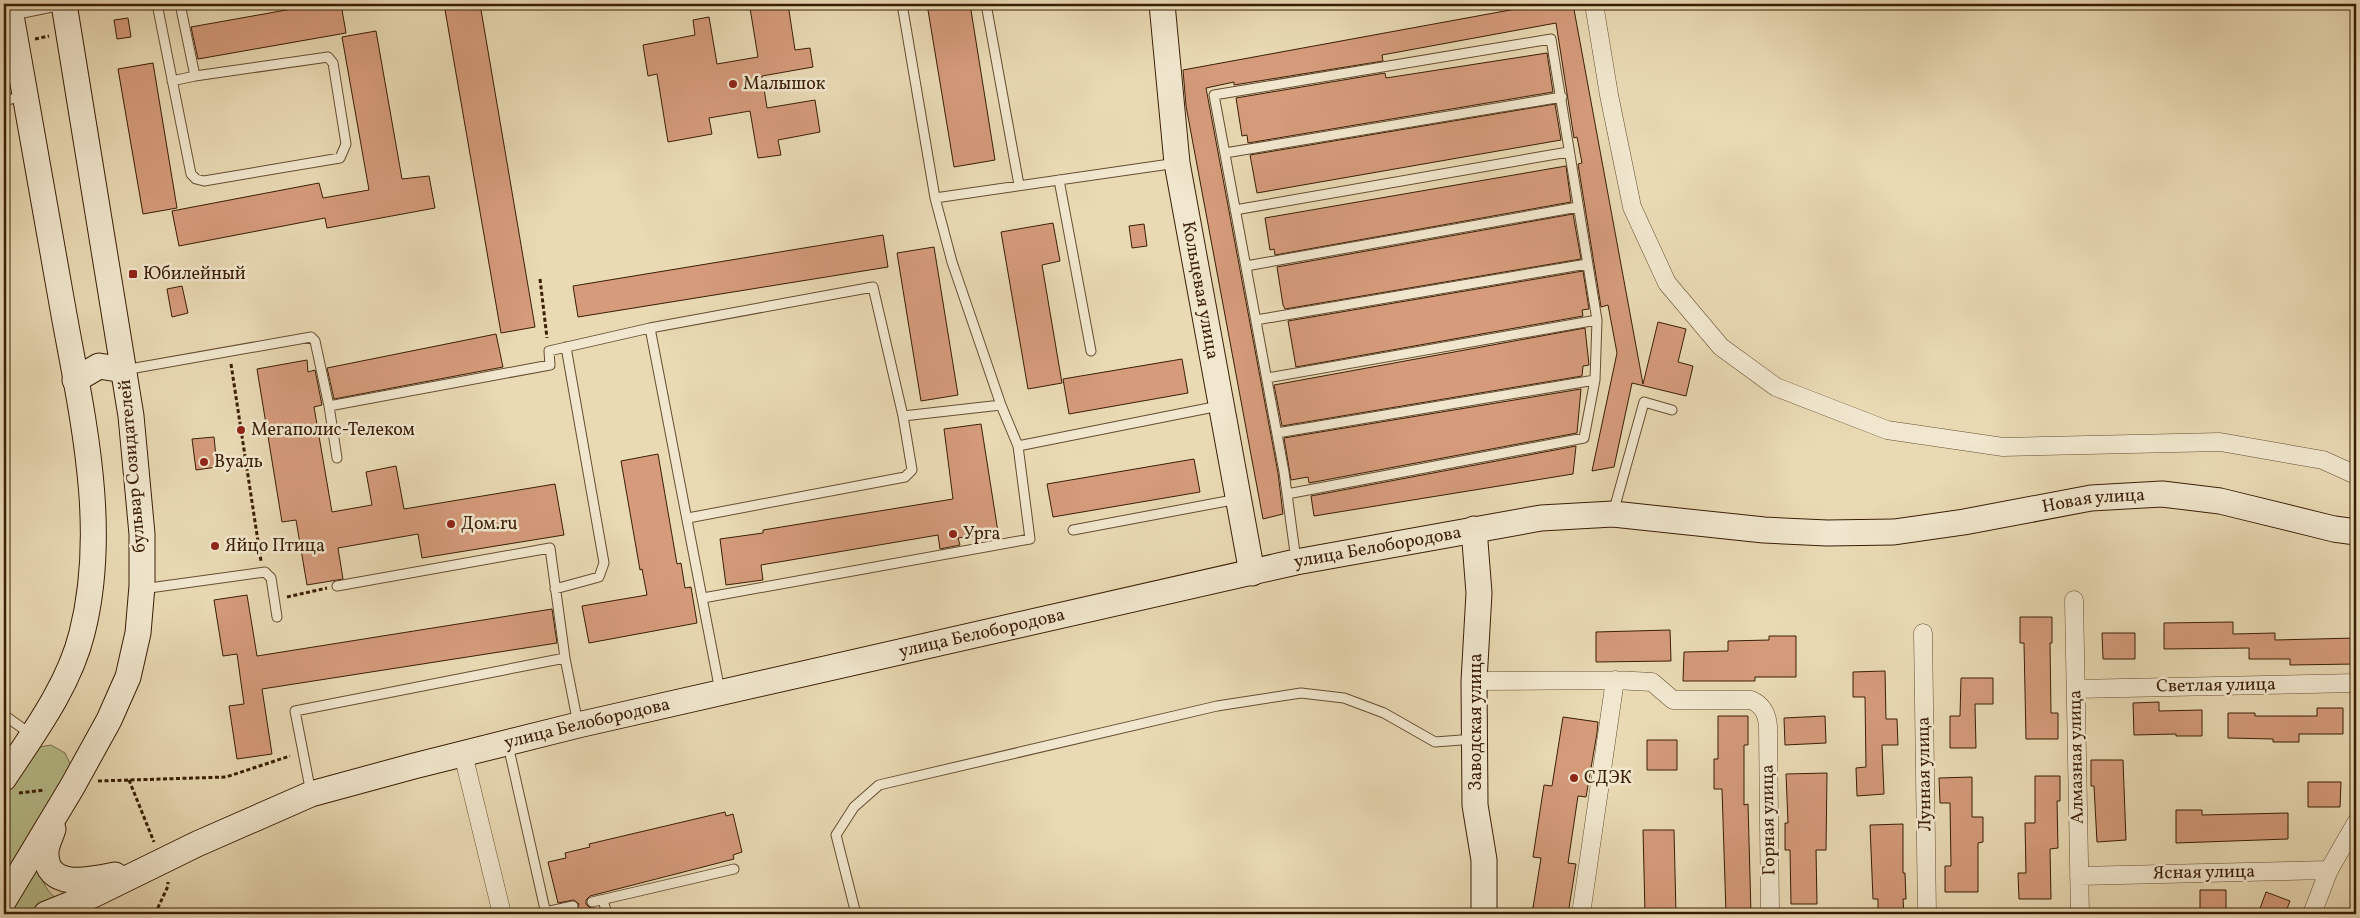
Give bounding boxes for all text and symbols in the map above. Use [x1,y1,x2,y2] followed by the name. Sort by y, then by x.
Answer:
[743,72,826,97] place label: Малышок
[727,78,739,90] marker: Малышок
[1175,219,1225,361] street label: Кольцевая улица
[143,262,246,287] place label: Юбилейный
[127,268,139,280] marker: Юбилейный
[113,378,153,554] street label: бульвар Созидателей
[251,418,415,443] place label: Мегаполис-Телеком
[235,424,247,436] marker: Мегаполис-Телеком
[214,450,263,475] place label: Вуаль
[198,456,210,468] marker: Вуаль
[2040,482,2146,520] street label: Новая улица
[461,512,518,537] place label: Дом.ru
[445,518,457,530] marker: Дом.ru
[1292,520,1463,575] street label: улица Белобородова
[963,522,1001,547] place label: Урга
[947,528,959,540] marker: Урга
[225,534,325,559] place label: Яйцо Птица
[209,540,221,552] marker: Яйцо Птица
[896,602,1067,664] street label: улица Белобородова
[1464,653,1489,791] street label: Заводская улица
[2156,672,2276,700] street label: Светлая улица
[2063,690,2091,824] street label: Алмазная улица
[502,692,673,755] street label: улица Белобородова
[1911,716,1938,832] street label: Лунная улица
[1756,764,1782,876] street label: Горная улица
[1584,766,1632,791] place label: СДЭК
[1568,772,1580,784] marker: СДЭК
[2153,860,2255,886] street label: Ясная улица

